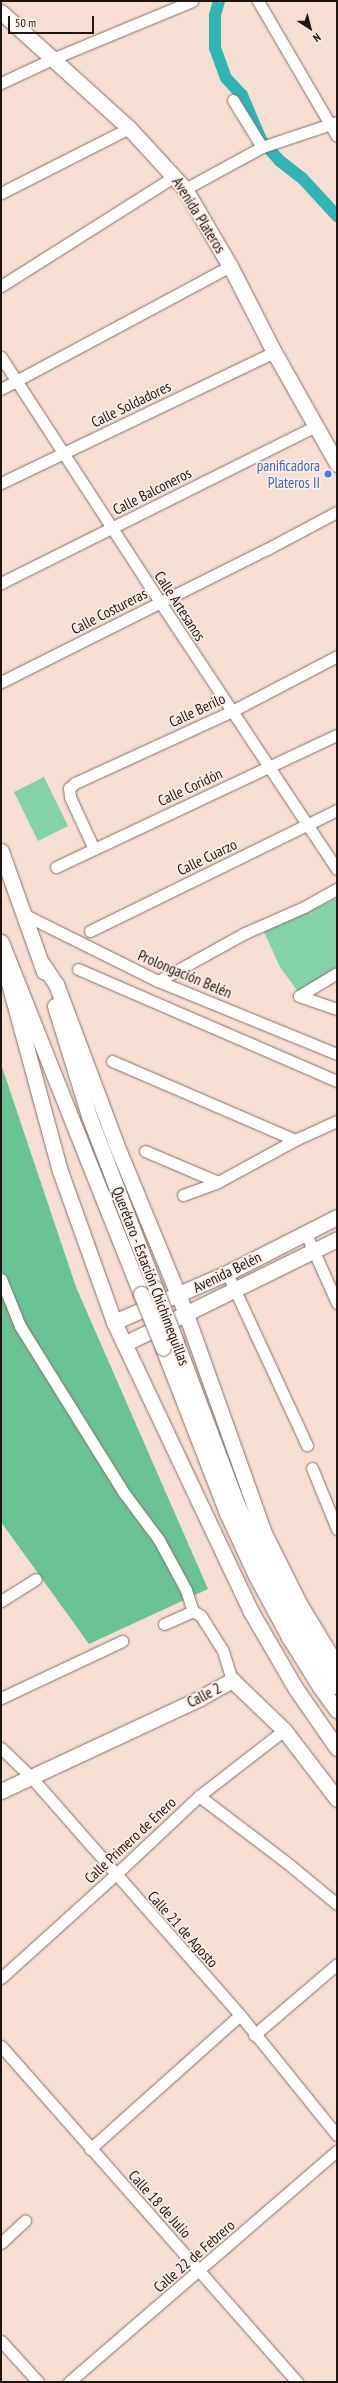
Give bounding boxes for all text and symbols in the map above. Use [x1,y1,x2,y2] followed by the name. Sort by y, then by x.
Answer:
[10,8,96,34] scale bar
[290,8,330,48] north arrow
[15,15,36,30] text: 50 m
[311,30,324,45] text: N
[169,174,229,256] street label: Avenida Plateros
[88,377,174,431] street label: Calle Soldadores
[257,456,320,491] place label: panificadora Plateros II
[110,464,194,518] street label: Calle Balconeros
[323,469,333,479] marker: panificadora Plateros II
[151,568,209,644] street label: Calle Artesanos
[68,584,150,638] street label: Calle Costureras
[166,689,228,731] street label: Calle Berilo
[155,764,225,810] street label: Calle Coridón
[174,835,240,879] street label: Calle Cuarzo
[135,946,235,1002] street label: Prolongación Belén
[108,1184,194,1368] street label: Querétaro - Estación Chichimequillas
[190,1248,264,1296] street label: Avenida Belén
[184,1679,224,1711] street label: Calle 2
[81,1793,179,1887] street label: Calle Primero de Enero
[144,1887,222,1971] street label: Calle 21 de Agosto
[125,2166,195,2242] street label: Calle 18 de Julio
[150,2216,238,2296] street label: Calle 22 de Febrero

